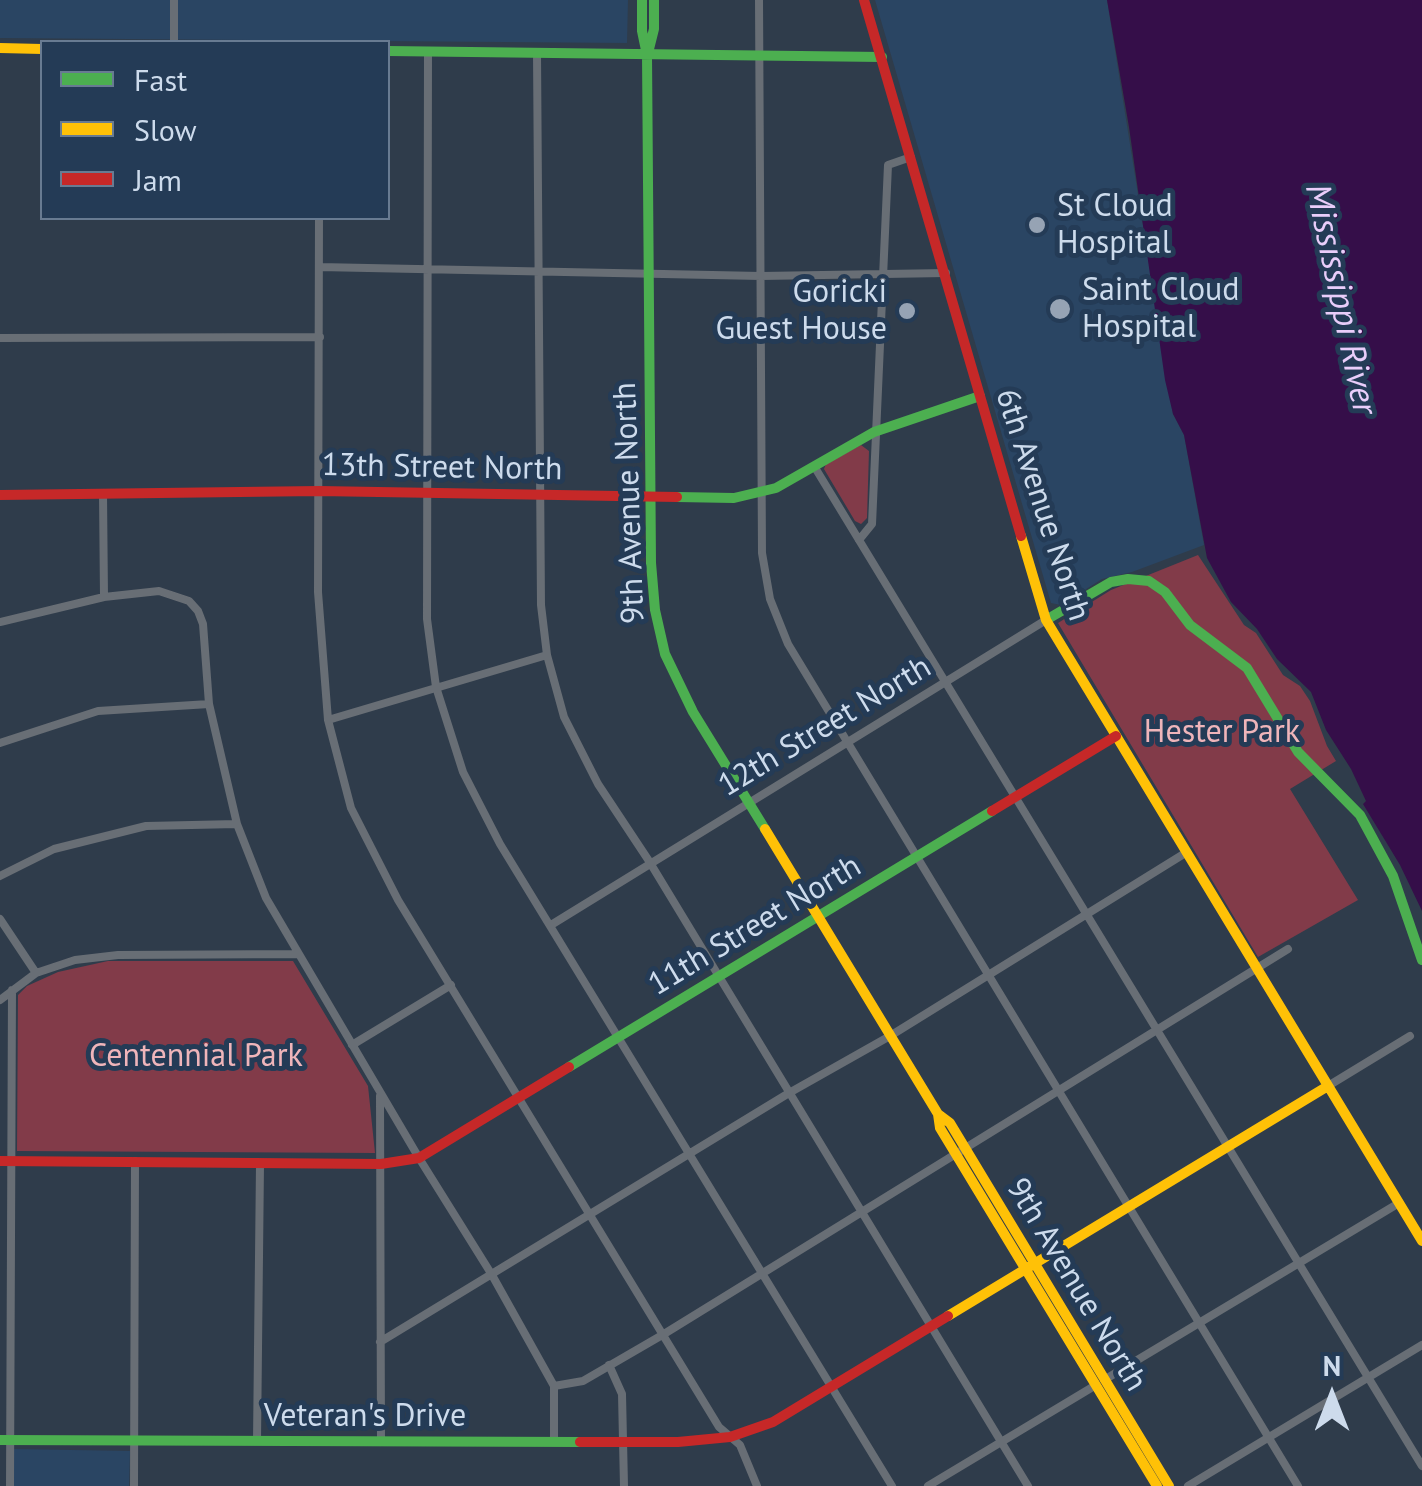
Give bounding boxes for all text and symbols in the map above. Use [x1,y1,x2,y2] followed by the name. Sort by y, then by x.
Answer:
[40,40,390,220] legend
[134,60,187,99] text: Fast
[134,110,197,149] text: Slow
[134,160,182,199] text: Jam
[1295,180,1385,418] water label: Mississippi River
[1057,188,1173,263] place label: St Cloud Hospital
[1026,214,1048,236] marker: St Cloud Hospital
[1082,272,1240,347] place label: Saint Cloud Hospital
[715,274,887,349] place label: Goricki Guest House
[1047,296,1073,322] marker: Saint Cloud Hospital
[896,300,918,322] marker: Goricki Guest House
[607,382,653,624] street label: 9th Avenue North
[986,384,1098,626] street label: 6th Avenue North
[321,447,563,489] street label: 13th Street North
[712,648,938,806] street label: 12th Street North
[1144,714,1300,752] park label: Hester Park
[642,847,868,1005] street label: 11th Street North
[89,1038,303,1076] park label: Centennial Park
[997,1172,1155,1398] street label: 9th Avenue North
[1282,1346,1382,1446] north arrow
[1323,1347,1341,1384] text: N
[264,1398,466,1436] street label: Veteran's Drive

